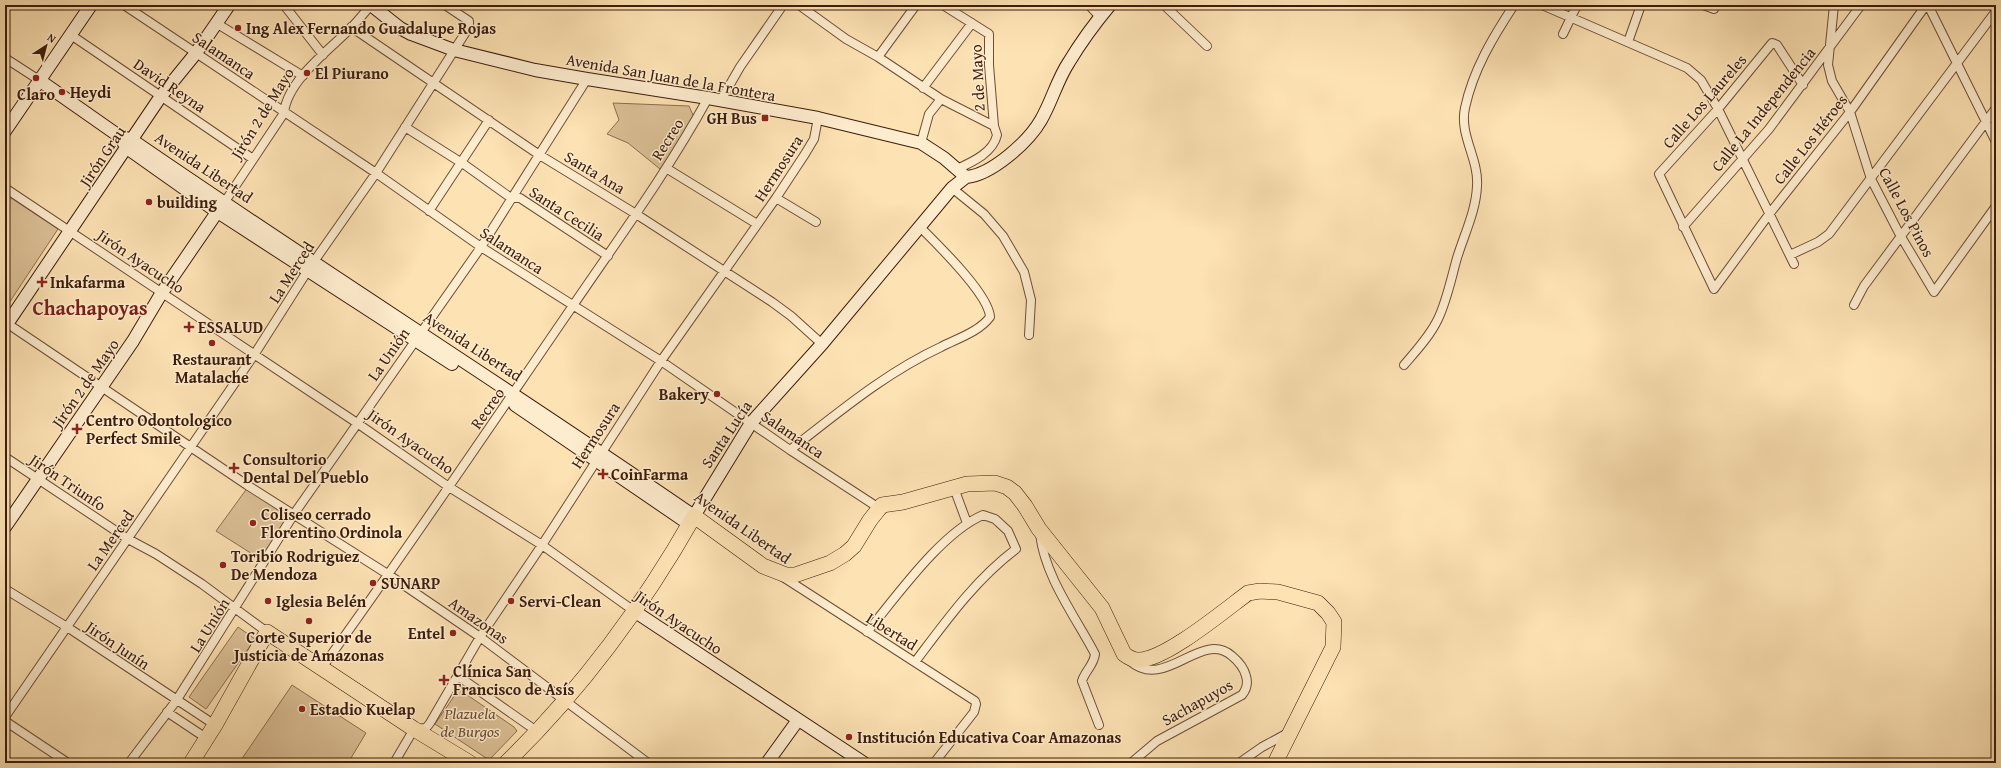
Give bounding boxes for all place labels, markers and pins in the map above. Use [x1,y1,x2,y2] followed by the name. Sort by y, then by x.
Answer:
[246,16,496,40] place label: Ing Alex Fernando Guadalupe Rojas
[233,23,243,33] marker: Ing Alex Fernando Guadalupe Rojas
[315,61,389,85] place label: El Piurano
[302,68,312,78] marker: El Piurano
[31,73,41,83] marker: Claro
[70,80,111,104] place label: Heydi
[17,82,55,106] place label: Claro
[57,87,67,97] marker: Heydi
[707,106,757,130] place label: GH Bus
[760,113,770,123] marker: GH Bus
[157,190,217,214] place label: building
[144,197,154,207] marker: building
[50,270,126,294] place label: Inkafarma
[37,277,47,287] marker: Inkafarma
[198,315,263,339] place label: ESSALUD
[183,321,195,333] marker: ESSALUD
[207,338,217,348] marker: Restaurant Matalache
[173,347,252,389] place label: Restaurant Matalache
[659,382,710,406] place label: Bakery
[712,389,722,399] marker: Bakery
[86,408,233,450] place label: Centro Odontologico Perfect Smile
[71,423,83,435] marker: Centro Odontologico Perfect Smile
[243,447,369,489] place label: Consultorio Dental Del Pueblo
[228,462,240,474] marker: Consultorio Dental Del Pueblo
[611,462,689,486] place label: CoinFarma
[598,469,608,479] marker: CoinFarma
[261,502,403,544] place label: Coliseo cerrado Florentino Ordinola
[248,518,258,528] marker: Coliseo cerrado Florentino Ordinola
[231,544,360,586] place label: Toribio Rodriguez De Mendoza
[218,560,228,570] marker: Toribio Rodriguez De Mendoza
[381,571,440,595] place label: SUNARP
[368,578,378,588] marker: SUNARP
[276,589,367,613] place label: Iglesia Belén
[519,589,602,613] place label: Servi-Clean
[263,596,273,606] marker: Iglesia Belén
[506,596,516,606] marker: Servi-Clean
[304,616,314,626] marker: Corte Superior de Justicia de Amazonas
[408,621,445,645] place label: Entel
[231,625,384,667] place label: Corte Superior de Justicia de Amazonas
[448,628,458,638] marker: Entel
[453,659,574,701] place label: Clínica San Francisco de Asís
[438,674,450,686] marker: Clínica San Francisco de Asís
[310,697,415,721] place label: Estadio Kuelap
[297,704,307,714] marker: Estadio Kuelap
[857,725,1122,749] place label: Institución Educativa Coar Amazonas
[844,732,854,742] marker: Institución Educativa Coar Amazonas

